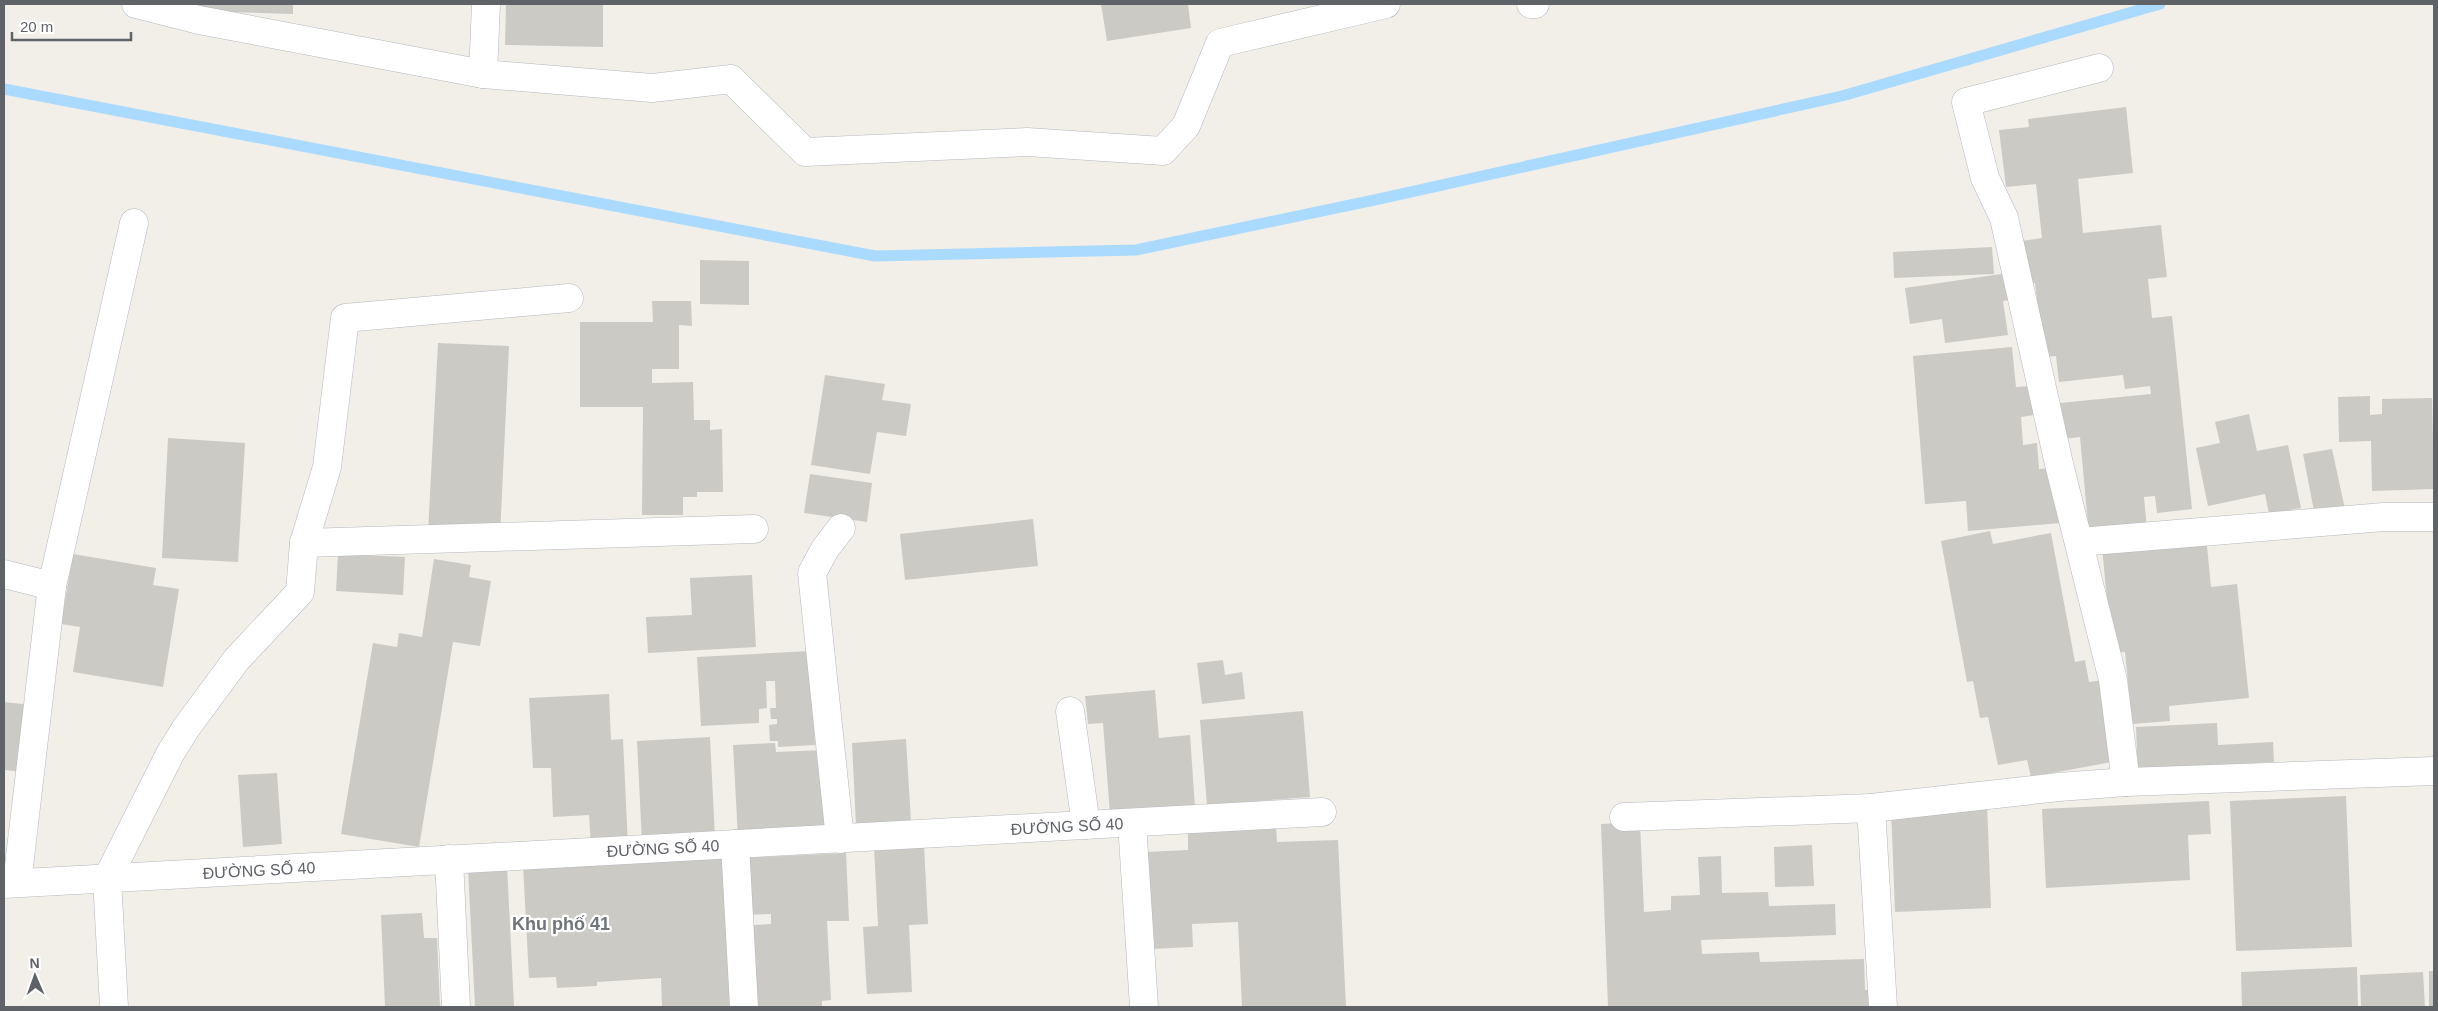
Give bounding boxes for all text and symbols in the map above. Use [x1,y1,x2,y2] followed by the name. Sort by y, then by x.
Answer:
[12,10,131,42] scale bar
[20,18,53,35] text: 20 m
[1010,813,1124,838] street label: ĐƯỜNG SỐ 40
[606,835,720,860] street label: ĐƯỜNG SỐ 40
[202,857,316,882] street label: ĐƯỜNG SỐ 40
[512,914,610,934] district label: Khu phố 41
[10,951,60,1001] north arrow
[29,955,40,971] text: N

